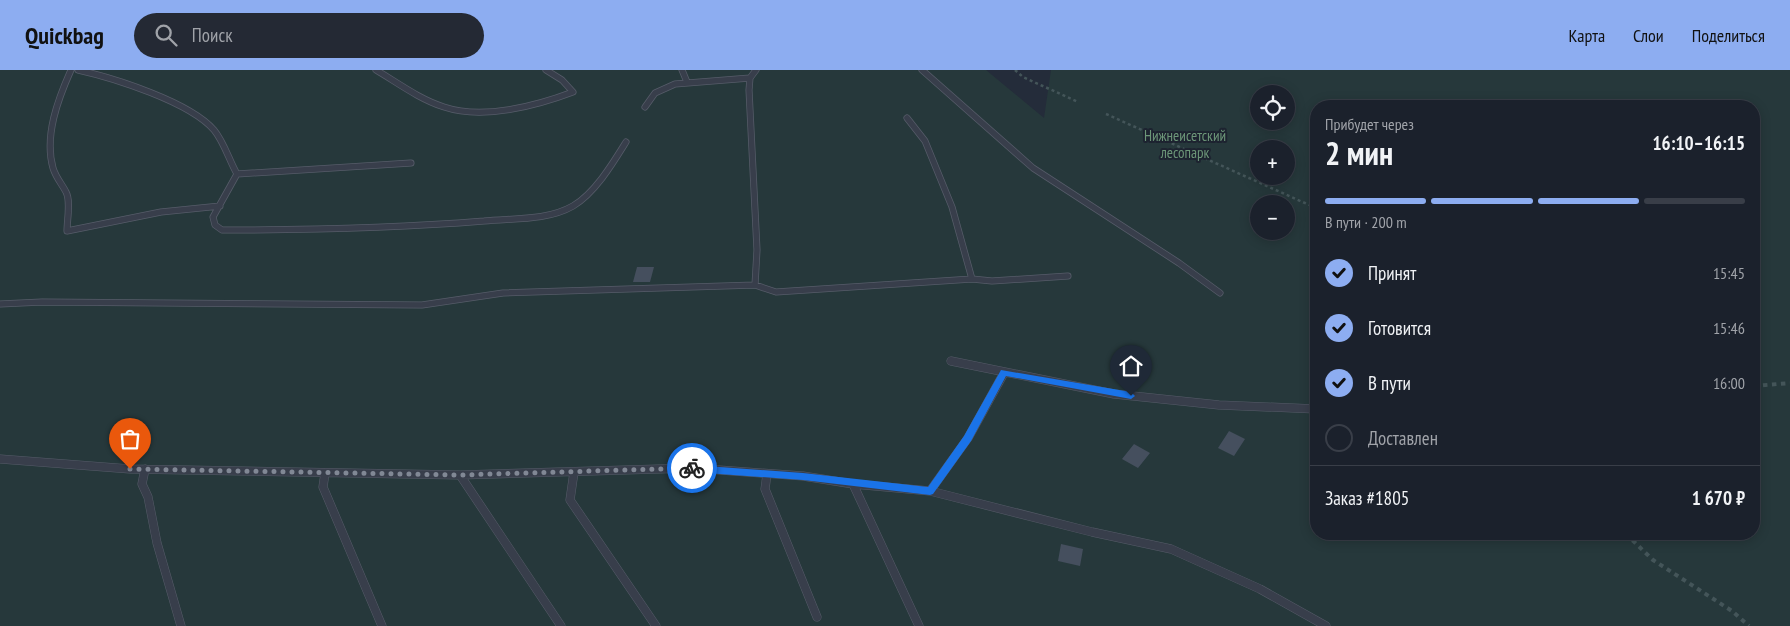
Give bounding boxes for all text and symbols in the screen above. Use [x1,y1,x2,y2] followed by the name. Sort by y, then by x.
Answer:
[134,13,484,58] search box
[25,20,104,51] text: Quickbag
[152,21,180,49] icon: search
[192,23,233,47] text: Поиск
[1568,24,1605,47] text: Карта
[1633,24,1664,47] text: Слои
[1692,24,1765,47] text: Поделиться
[1250,85,1295,240] map controls
[1250,85,1295,130] button: locate
[1325,114,1414,134] text: Прибудет через
[1144,126,1226,162] park label: Нижнеисетский лесопарк
[1652,131,1745,155] text: 16:10–16:15
[1325,132,1393,174] text: 2 мин
[1250,140,1295,185] button: +
[1250,195,1295,240] button: −
[1325,212,1407,232] text: В пути · 200 m
[1325,259,1353,287] icon: check
[1368,261,1416,285] text: Принят
[1713,263,1745,283] text: 15:45
[1325,314,1353,342] icon: check
[1368,316,1431,340] text: Готовится
[1713,318,1745,338] text: 15:46
[1110,345,1152,396] pin
[1117,352,1145,380] icon: home
[1325,369,1353,397] icon: check
[1368,371,1411,395] text: В пути
[1713,373,1745,393] text: 16:00
[109,418,151,469] pin
[116,425,144,453] icon: bag
[1368,426,1438,450] text: Доставлен
[667,443,717,493] courier
[678,454,706,482] icon: bike
[1325,486,1409,510] text: Заказ #1805
[1692,486,1745,510] text: 1 670 ₽

